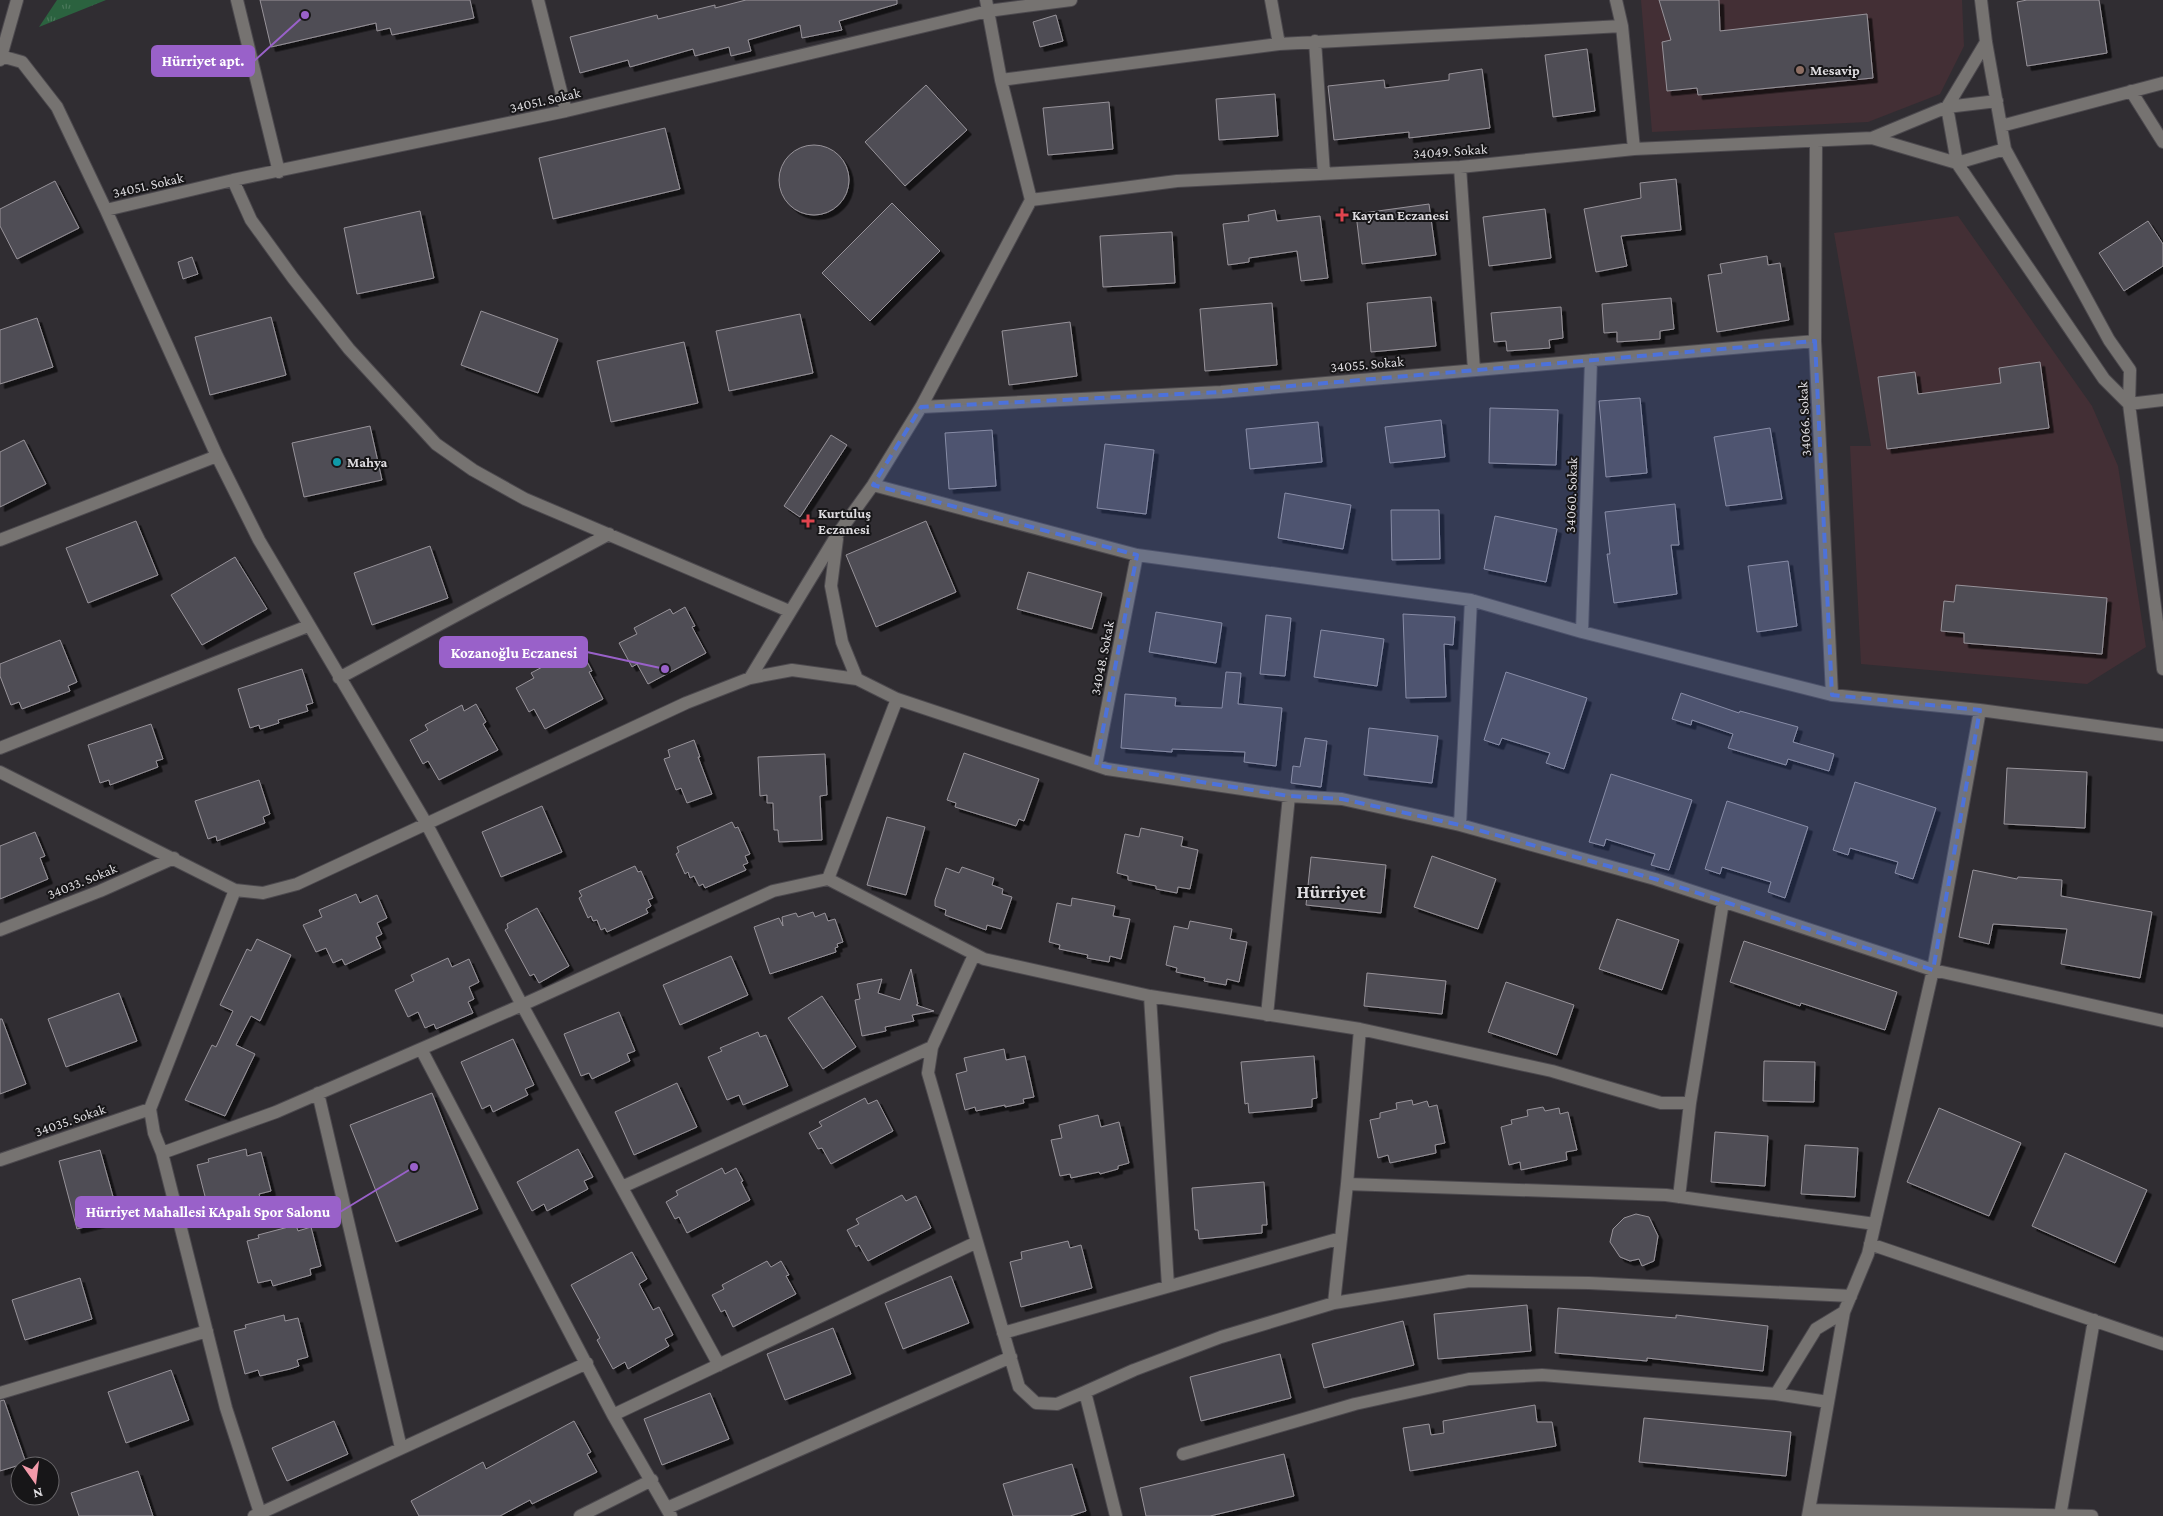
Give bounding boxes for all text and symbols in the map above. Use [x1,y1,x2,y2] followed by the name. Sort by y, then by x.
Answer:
[152,46,254,76] callout: Hürriyet apt.
[162,53,244,69] text: Hürriyet apt.
[1810,62,1860,78] place label: Mesavip
[1794,64,1806,76] marker: Mesavip
[508,84,582,116] street label: 34051. Sokak
[1412,140,1488,162] street label: 34049. Sokak
[111,169,185,201] street label: 34051. Sokak
[1352,207,1449,223] place label: Kaytan Eczanesi
[1336,209,1348,221] marker: Kaytan Eczanesi
[1330,353,1405,375] street label: 34055. Sokak
[1794,381,1814,457] street label: 34066. Sokak
[347,454,388,470] place label: Mahya
[331,456,343,468] marker: Mahya
[1562,457,1580,533] street label: 34060. Sokak
[818,505,871,537] place label: Kurtuluş Eczanesi
[802,515,814,527] marker: Kurtuluş Eczanesi
[1087,619,1117,697] street label: 34048. Sokak
[440,637,587,667] callout: Kozanoğlu Eczanesi
[451,645,578,661] text: Kozanoğlu Eczanesi
[45,860,119,902] street label: 34033. Sokak
[1296,881,1366,902] district label: Hürriyet
[33,1100,108,1140] street label: 34035. Sokak
[76,1197,340,1227] callout: Hürriyet Mahallesi KApalı Spor Salonu
[86,1204,331,1220] text: Hürriyet Mahallesi KApalı Spor Salonu
[10,1456,60,1506] north arrow
[31,1485,45,1503] text: N

